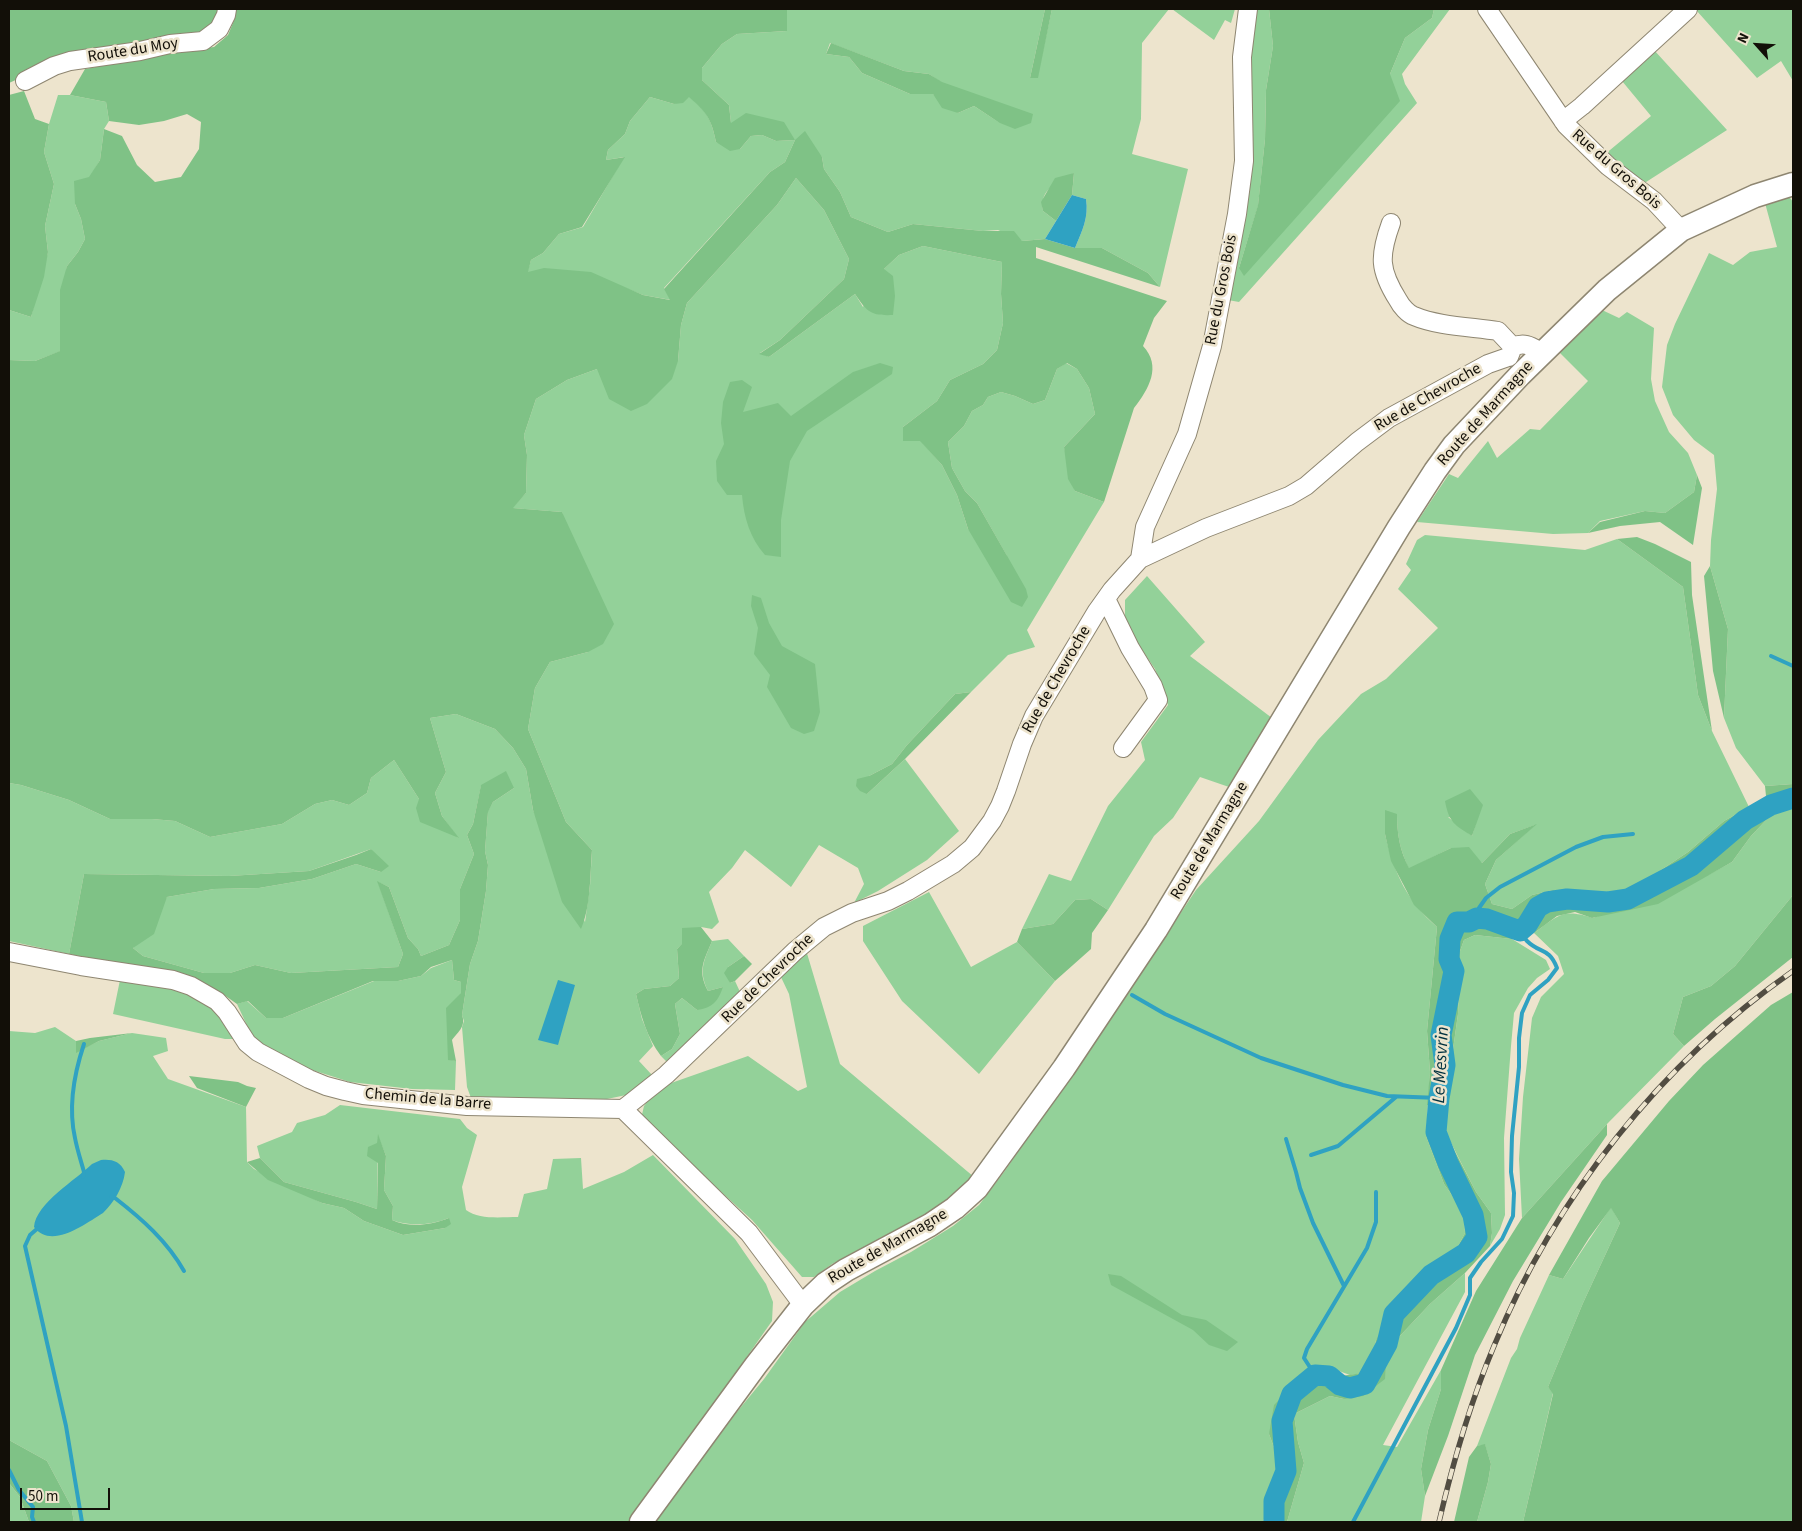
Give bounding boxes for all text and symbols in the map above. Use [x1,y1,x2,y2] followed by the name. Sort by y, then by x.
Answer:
[1732,20,1782,70] north arrow
[1732,30,1755,47] text: N
[86,34,180,68] street label: Route du Moy
[1567,126,1665,214] street label: Rue du Gros Bois
[1202,233,1242,347] street label: Rue du Gros Bois
[1434,358,1538,470] street label: Route de Marmagne
[1371,360,1485,436] street label: Rue de Chevroche
[1019,623,1095,737] street label: Rue de Chevroche
[1167,779,1253,903] street label: Route de Marmagne
[718,930,818,1028] street label: Rue de Chevroche
[1429,1026,1455,1104] water label: Le Mesvrin
[364,1085,492,1115] street label: Chemin de la Barre
[825,1205,951,1289] street label: Route de Marmagne
[22,1478,112,1510] scale bar
[28,1486,58,1507] text: 50 m

